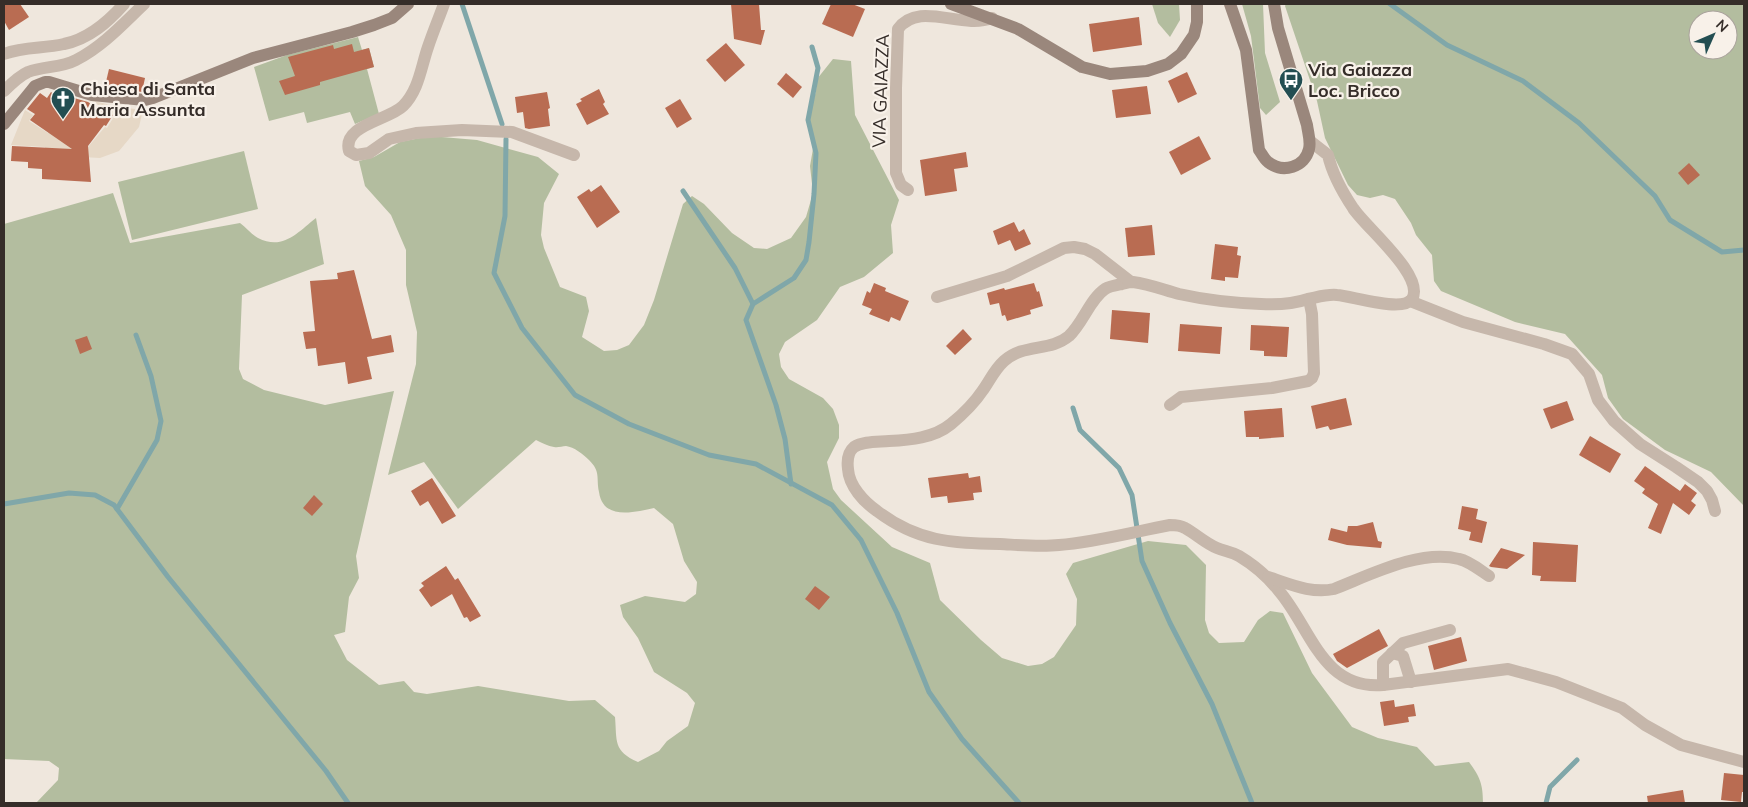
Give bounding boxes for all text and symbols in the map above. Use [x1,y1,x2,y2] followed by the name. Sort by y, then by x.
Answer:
[1688,10,1738,60] north arrow
[1712,16,1732,36] text: N
[867,34,894,148] street label: VIA GAIAZZA
[1307,58,1412,102] place label: Via Gaiazza Loc. Bricco
[1278,67,1304,101] bus stop icon: Via Gaiazza Loc. Bricco
[80,77,215,121] place label: Chiesa di Santa Maria Assunta
[50,86,76,120] church icon: Chiesa di Santa Maria Assunta

